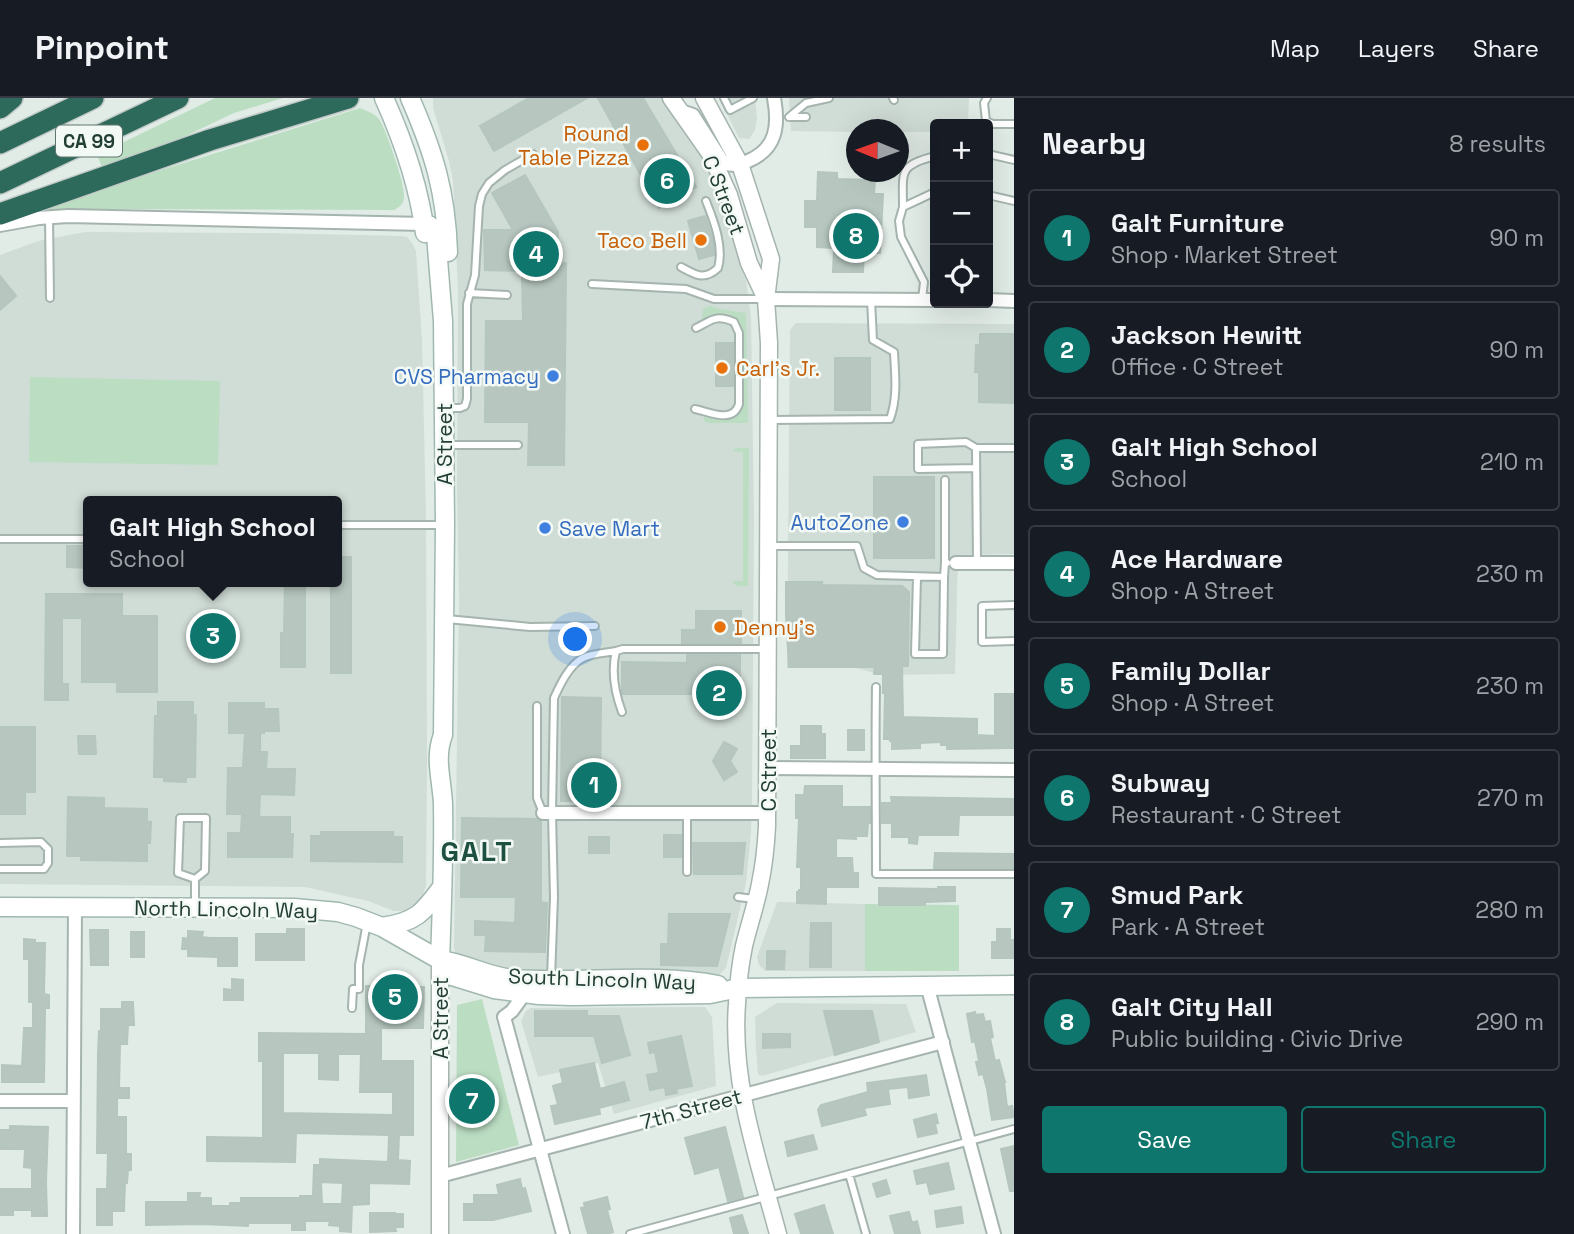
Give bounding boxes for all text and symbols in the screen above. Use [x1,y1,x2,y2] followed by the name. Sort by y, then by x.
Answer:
[35,27,169,69] text: Pinpoint
[1270,33,1320,64] text: Map
[1358,33,1435,64] text: Layers
[1473,33,1539,64] text: Share
[846,119,909,182] north arrow
[930,119,993,308] map controls
[930,119,993,182] button: +
[518,120,629,171] place label: Round Table Pizza
[1042,124,1146,163] text: Nearby
[56,126,122,156] road number: CA 99
[1449,129,1546,159] text: 8 results
[635,137,651,153] marker: Round Table Pizza
[697,151,751,239] street label: C Street
[644,155,690,207] pin: 6
[930,182,993,245] button: −
[1111,206,1284,240] text: Galt Furniture
[833,210,879,262] pin: 8
[1062,223,1072,253] text: 1
[1489,223,1544,253] text: 90 m
[597,227,687,254] place label: Taco Bell
[513,228,559,280] pin: 4
[693,232,709,248] marker: Taco Bell
[1111,240,1338,270] text: Shop · Market Street
[930,245,993,308] button: locate
[1111,318,1302,352] text: Jackson Hewitt
[1060,335,1074,365] text: 2
[1489,335,1544,365] text: 90 m
[1111,352,1283,382] text: Office · C Street
[736,355,820,382] place label: Carl's Jr.
[714,360,730,376] marker: Carl's Jr.
[394,363,539,390] place label: CVS Pharmacy
[545,368,561,384] marker: CVS Pharmacy
[431,403,458,485] street label: A Street
[1111,430,1318,464] text: Galt High School
[1060,447,1074,477] text: 3
[1480,447,1544,477] text: 210 m
[1111,464,1187,494] text: School
[83,496,342,587] popup
[791,509,889,536] place label: AutoZone
[109,510,316,544] text: Galt High School
[895,514,911,530] marker: AutoZone
[559,515,660,542] place label: Save Mart
[537,520,553,536] marker: Save Mart
[1111,542,1283,576] text: Ace Hardware
[109,544,185,574] text: School
[1060,559,1074,589] text: 4
[1476,559,1544,589] text: 230 m
[1111,576,1274,606] text: Shop · A Street
[190,610,236,662] pin: 3
[734,614,815,641] place label: Denny's
[712,619,728,635] marker: Denny's
[558,622,592,656] your location
[1111,654,1271,688] text: Family Dollar
[696,667,742,719] pin: 2
[1060,671,1074,701] text: 5
[1476,671,1544,701] text: 230 m
[1111,688,1274,718] text: Shop · A Street
[755,728,782,812] street label: C Street
[571,759,617,811] pin: 1
[1111,766,1210,800] text: Subway
[1060,783,1074,813] text: 6
[1477,783,1544,813] text: 270 m
[1111,800,1341,830] text: Restaurant · C Street
[440,833,514,869] district label: GALT
[1111,878,1243,912] text: Smud Park
[134,894,318,924] street label: North Lincoln Way
[1061,895,1073,925] text: 7
[1475,895,1544,925] text: 280 m
[1111,912,1265,942] text: Park · A Street
[508,962,696,996] street label: South Lincoln Way
[372,971,418,1023] pin: 5
[427,977,454,1059] street label: A Street
[1111,990,1273,1024] text: Galt City Hall
[1060,1007,1074,1037] text: 8
[1476,1007,1544,1037] text: 290 m
[1111,1024,1403,1054] text: Public building · Civic Drive
[449,1075,495,1127] pin: 7
[637,1083,745,1135] street label: 7th Street
[1042,1106,1287,1173] button: Save
[1301,1106,1546,1173] button: Share

